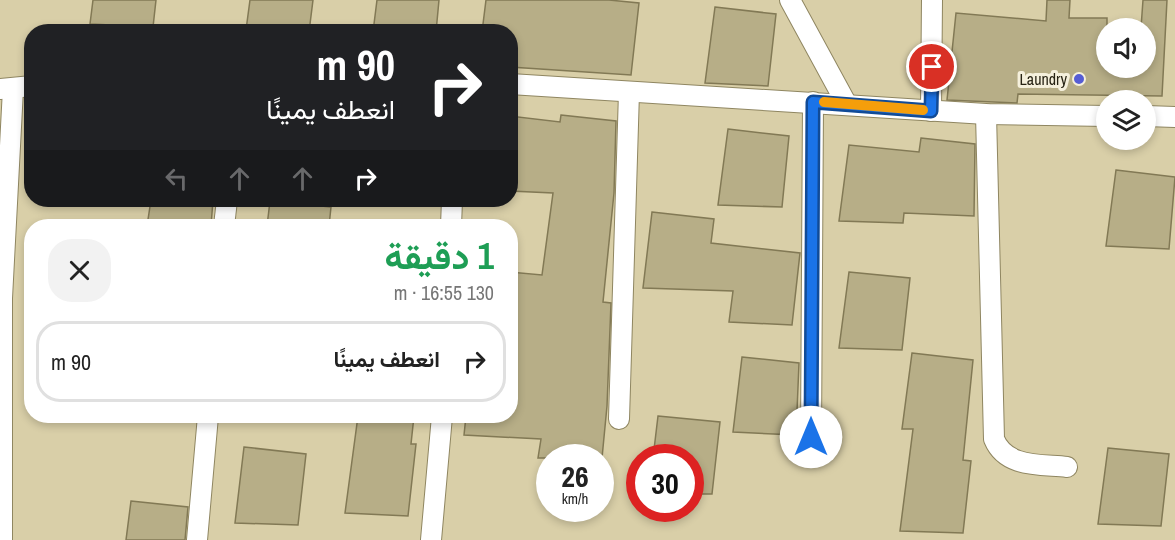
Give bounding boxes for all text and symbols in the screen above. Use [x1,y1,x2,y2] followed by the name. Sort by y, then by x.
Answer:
[1096,18,1156,150] map controls
[1096,18,1156,78] button: sound
[316,37,395,93] text: 90 m
[906,41,957,92] pin
[416,48,494,126] icon: right
[915,50,948,83] icon: arrive
[1020,68,1067,90] place label: Laundry
[1072,72,1086,86] marker: Laundry
[1096,90,1156,150] button: layers
[266,91,395,127] text: انعطف يمينًا
[160,162,193,195] icon: left
[223,162,256,195] icon: ahead
[286,162,319,195] icon: ahead
[349,162,382,195] icon: right
[384,232,494,280] text: 1 دقيقة
[48,239,111,302] button: close
[394,279,494,306] text: 130 m · 16:55
[334,344,440,374] text: انعطف يمينًا
[458,345,491,378] icon: right
[51,347,91,377] text: 90 m
[779,405,843,469] position arrow
[626,444,704,522] speed limit sign: 30
[561,456,589,496] text: 26
[562,488,588,509] text: km/h

